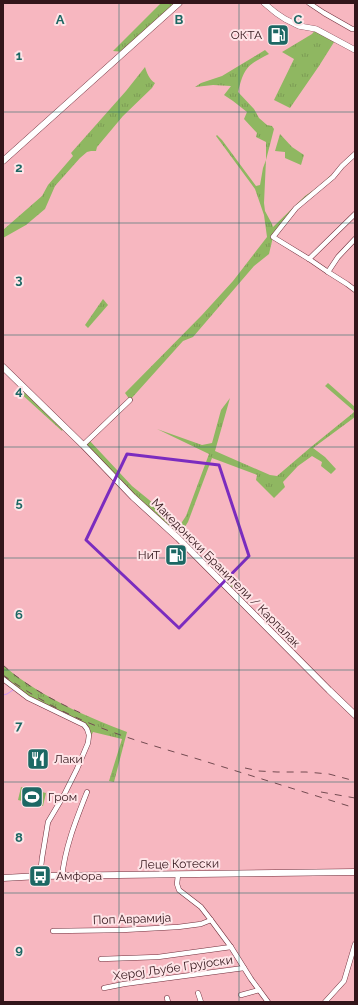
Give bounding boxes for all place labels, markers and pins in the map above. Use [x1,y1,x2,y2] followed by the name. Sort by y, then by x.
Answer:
[265,22,291,48] fuel station icon: ОКТА
[231,28,262,42] place label: ОКТА
[163,542,189,568] fuel station icon: НиТ
[138,548,161,562] place label: НиТ
[25,746,51,772] restaurant icon: Лаки
[54,752,83,766] place label: Лаки
[19,784,45,810] sports icon: Гром
[48,790,77,804] place label: Гром
[27,863,53,889] bus stop icon: Амфора
[56,869,102,883] place label: Амфора

